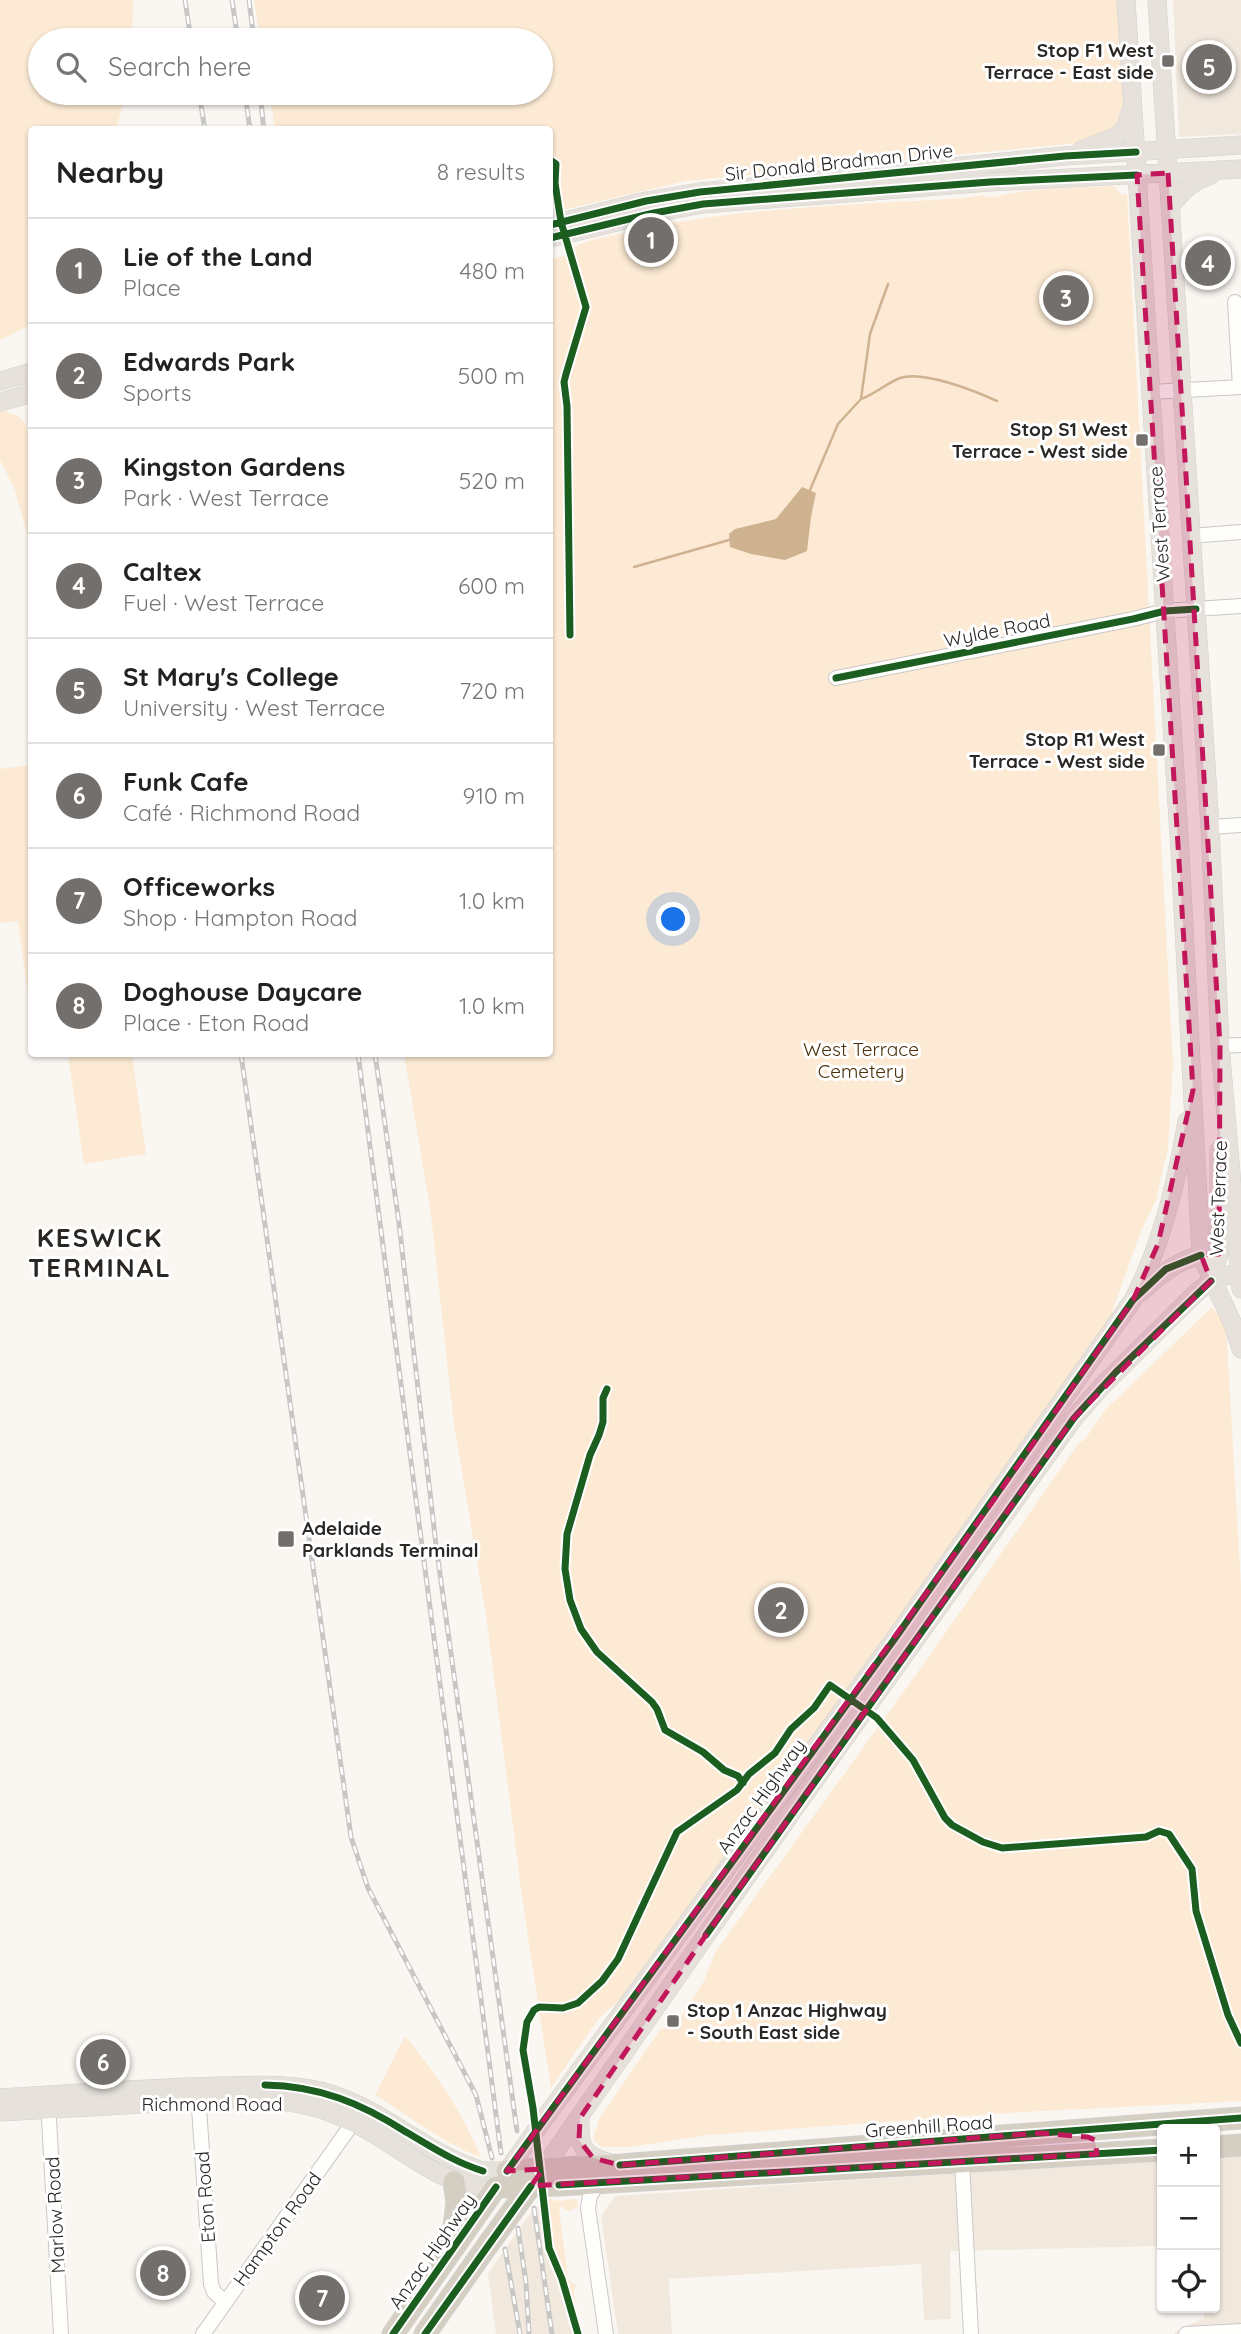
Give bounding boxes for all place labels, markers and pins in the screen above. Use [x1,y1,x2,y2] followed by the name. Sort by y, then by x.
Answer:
[984,38,1154,84] place label: Stop F1 West Terrace - East side
[1186,41,1232,93] pin: 5
[1160,53,1176,69] marker: Stop F1 West Terrace - East side
[628,214,674,266] pin: 1
[1185,237,1231,289] pin: 4
[1043,272,1089,324] pin: 3
[952,417,1128,463] place label: Stop S1 West Terrace - West side
[1134,432,1150,448] marker: Stop S1 West Terrace - West side
[969,727,1145,773] place label: Stop R1 West Terrace - West side
[1151,742,1167,758] marker: Stop R1 West Terrace - West side
[302,1516,479,1562] place label: Adelaide Parklands Terminal
[276,1529,296,1549] marker: Adelaide Parklands Terminal
[758,1584,804,1636] pin: 2
[687,1998,887,2044] place label: Stop 1 Anzac Highway - South East side
[665,2013,681,2029] marker: Stop 1 Anzac Highway - South East side
[80,2036,126,2088] pin: 6
[140,2247,186,2299] pin: 8
[299,2272,345,2324] pin: 7

